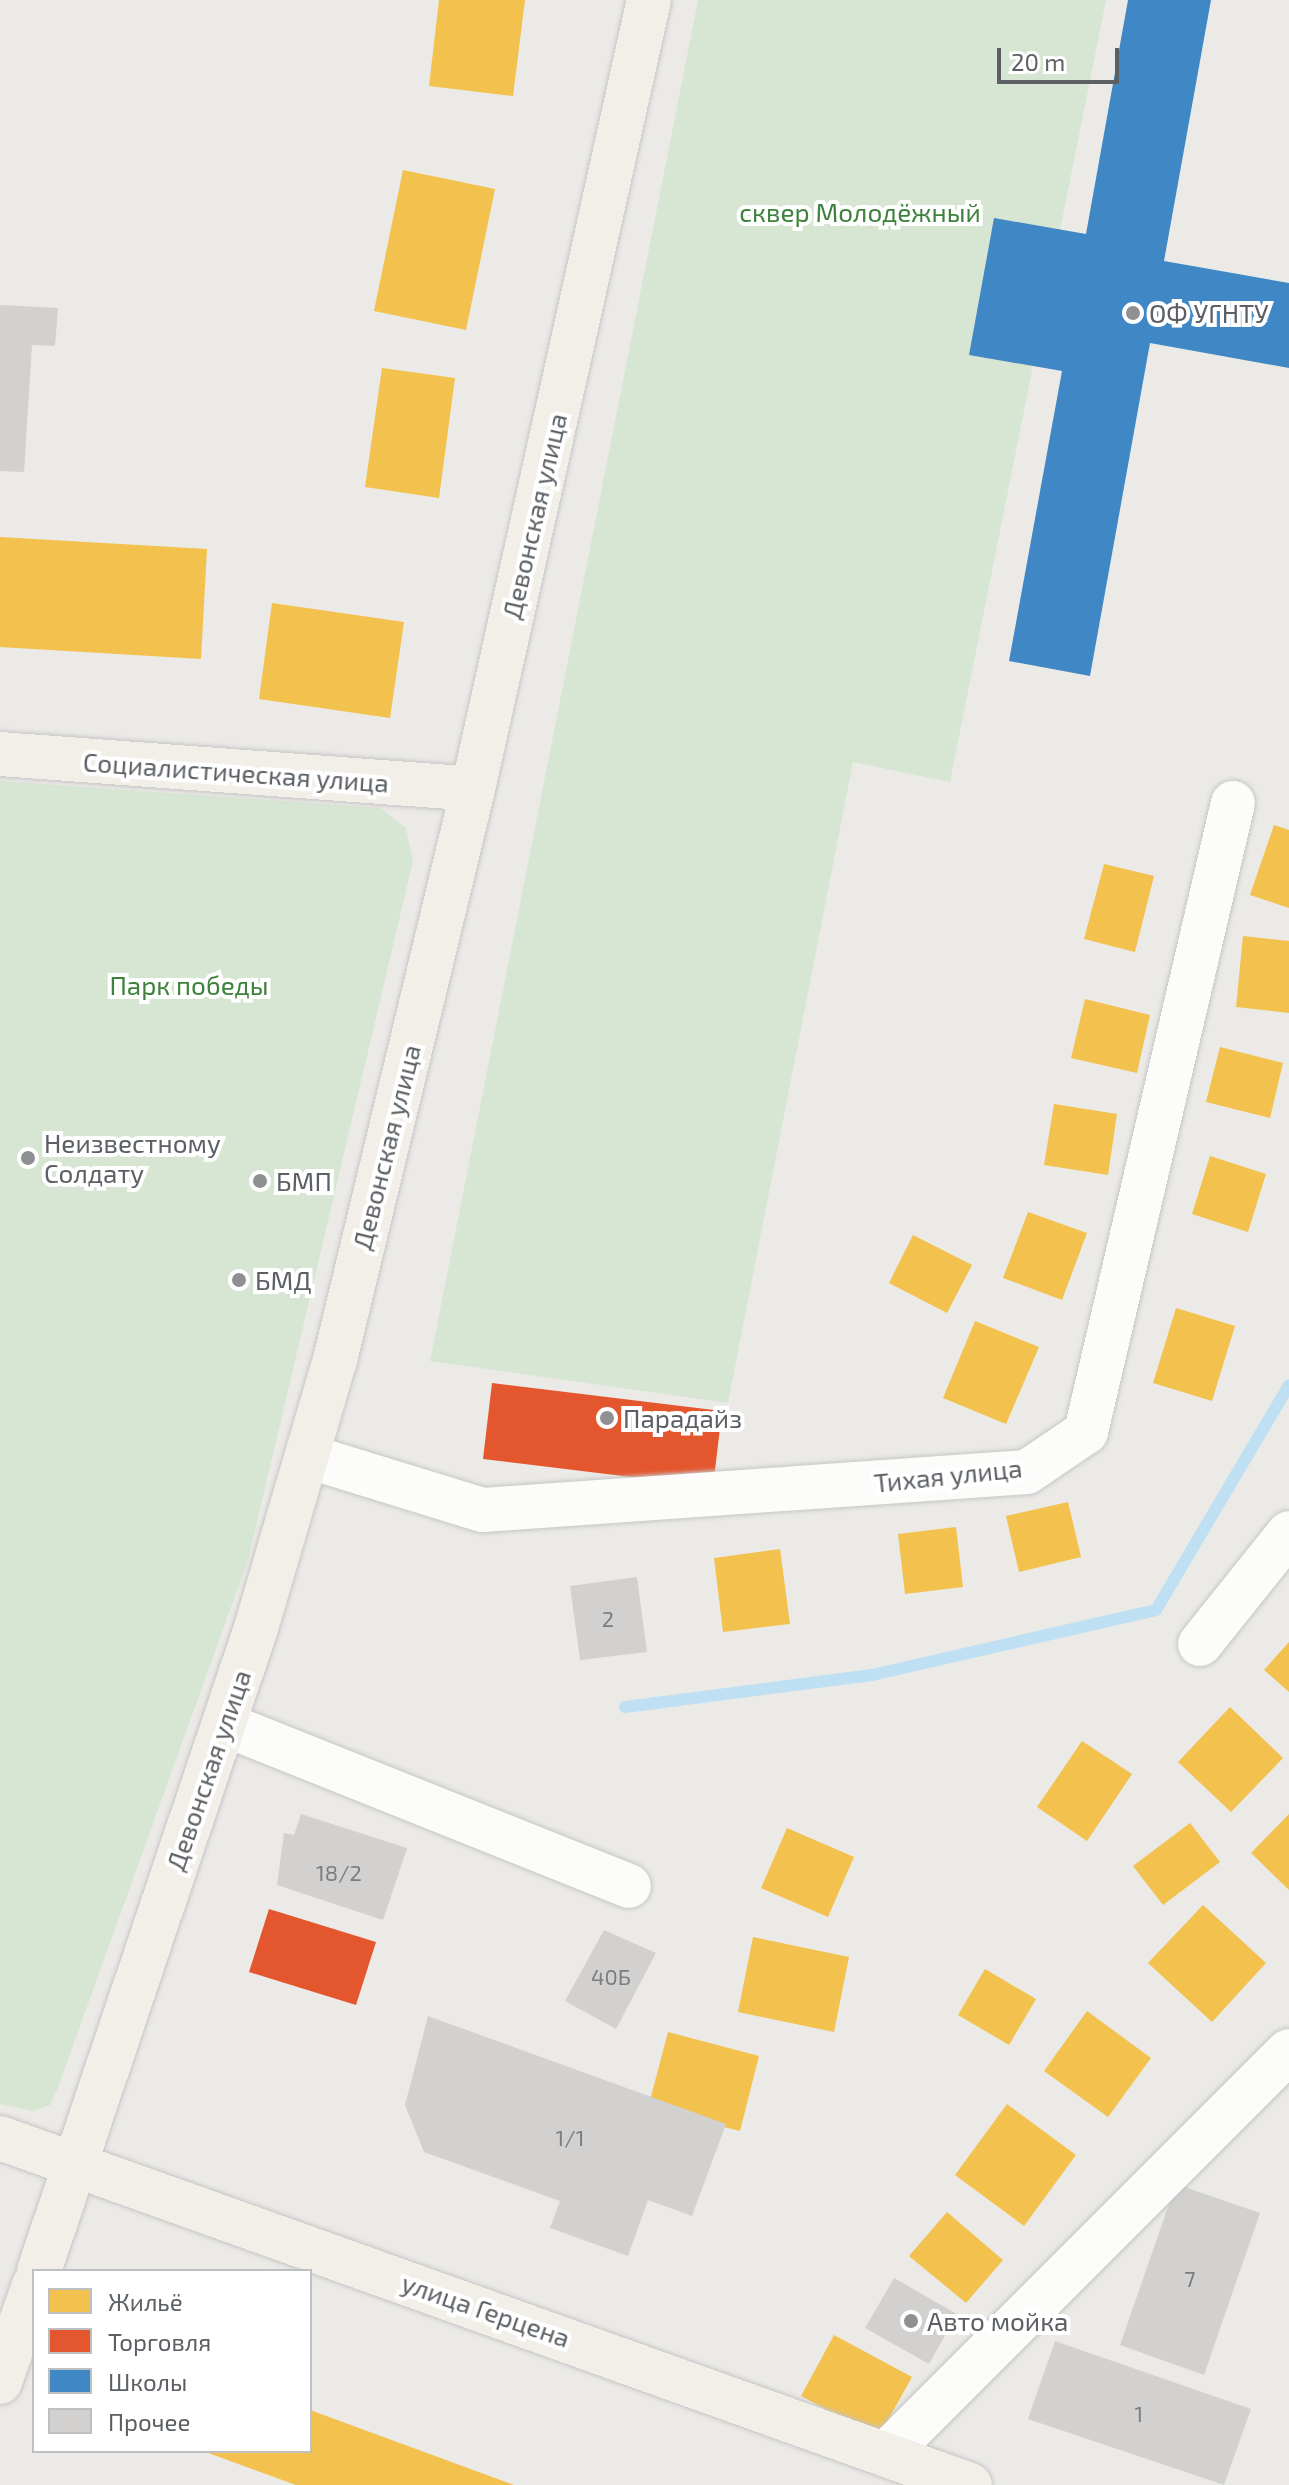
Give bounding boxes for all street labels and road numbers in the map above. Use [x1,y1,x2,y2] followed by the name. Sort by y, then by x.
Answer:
[495,410,573,622] street label: Девонская улица
[82,746,390,798] street label: Социалистическая улица
[345,1041,427,1253] street label: Девонская улица
[872,1452,1024,1498] street label: Тихая улица
[159,1666,257,1874] street label: Девонская улица
[398,2267,574,2353] street label: улица Герцена

